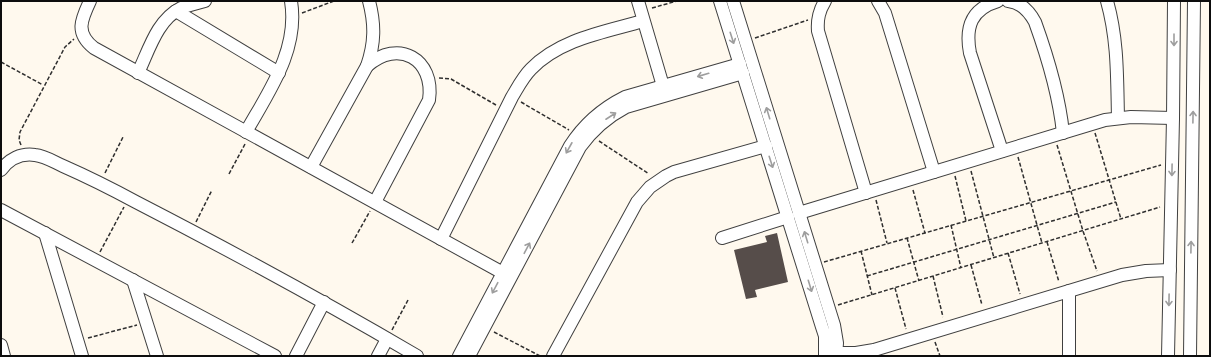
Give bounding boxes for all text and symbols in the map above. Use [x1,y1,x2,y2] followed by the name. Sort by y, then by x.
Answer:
[729,32,736,45] one-way arrow
[1170,33,1178,46] one-way arrow
[696,72,709,79] one-way arrow
[764,107,771,120] one-way arrow
[605,111,617,119] one-way arrow
[1189,111,1197,124] one-way arrow
[565,142,573,154] one-way arrow
[768,156,775,169] one-way arrow
[1168,163,1176,176] one-way arrow
[802,232,810,244] one-way arrow
[1187,241,1195,254] one-way arrow
[524,242,532,254] one-way arrow
[807,280,814,293] one-way arrow
[491,282,498,294] one-way arrow
[1165,293,1173,306] one-way arrow

